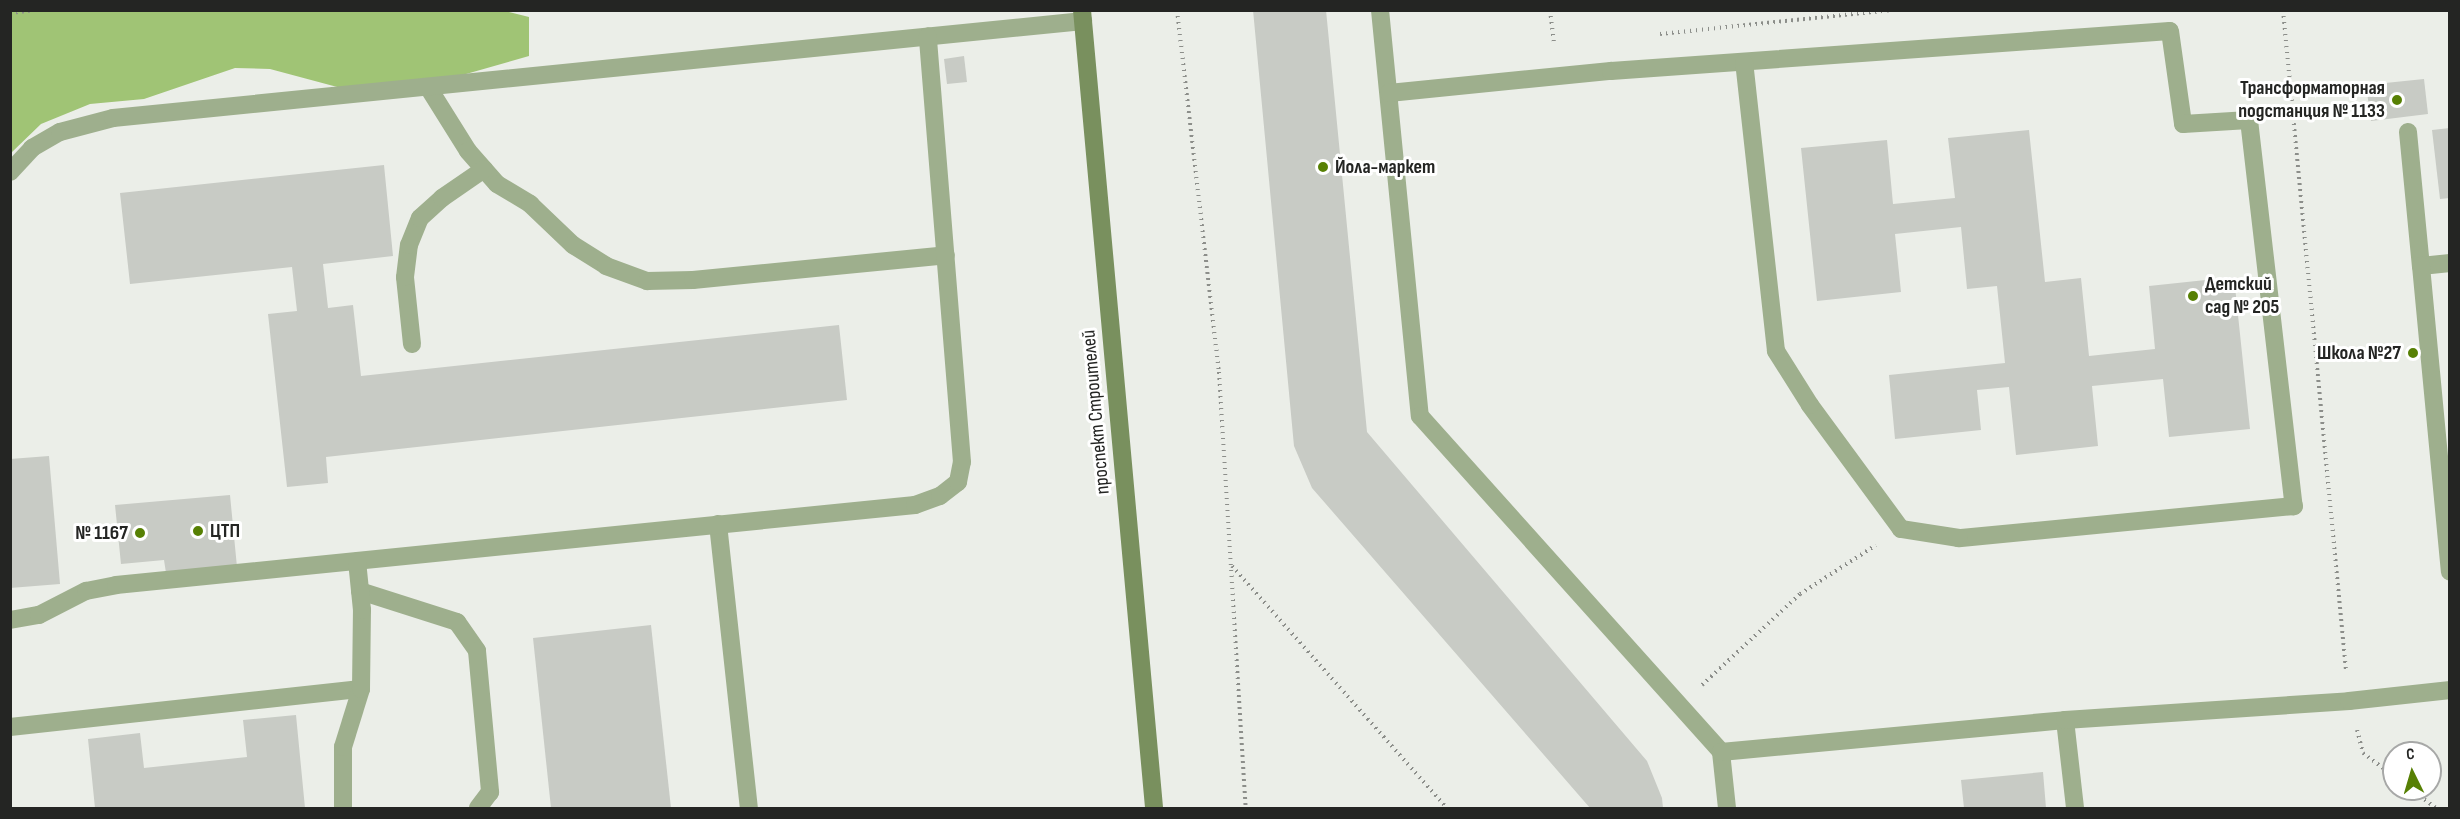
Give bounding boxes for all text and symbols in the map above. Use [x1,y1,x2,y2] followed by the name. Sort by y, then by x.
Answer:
[2238,77,2385,124] place label: Трансформаторная подстанция № 1133
[2390,93,2404,107] marker: Трансформаторная подстанция № 1133
[1335,155,1435,179] place label: Йола-маркет
[1316,160,1330,174] marker: Йола-маркет
[2205,272,2279,319] place label: Детский сад № 205
[2186,289,2200,303] marker: Детский сад № 205
[1077,329,1115,495] street label: проспект Строителей
[2317,341,2401,365] place label: Школа №27
[2406,346,2420,360] marker: Школа №27
[210,519,240,543] place label: ЦТП
[75,521,128,545] place label: № 1167
[191,524,205,538] marker: ЦТП
[133,526,147,540] marker: № 1167
[2382,741,2442,801] north arrow
[2406,745,2415,764] text: С

